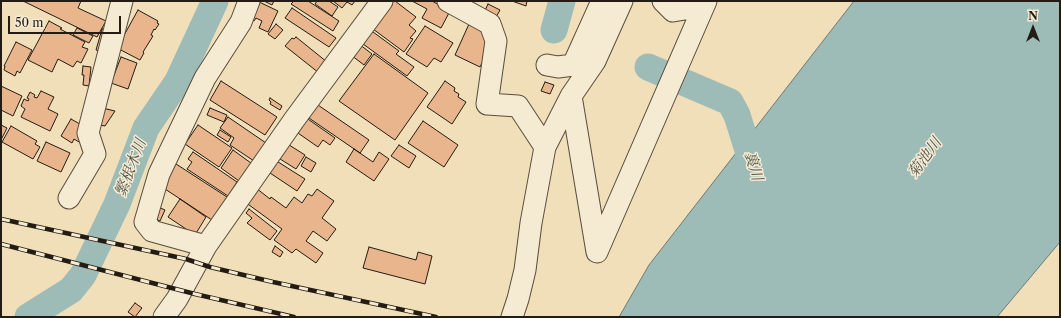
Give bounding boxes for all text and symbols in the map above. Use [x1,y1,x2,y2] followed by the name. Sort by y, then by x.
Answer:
[10,8,123,34] scale bar
[1013,8,1053,48] north arrow
[1028,9,1038,23] text: N
[15,15,44,30] text: 50 m
[904,135,946,181] water label: 菊池川
[112,137,150,199] water label: 繁根木川
[740,149,766,183] water label: 裏川

